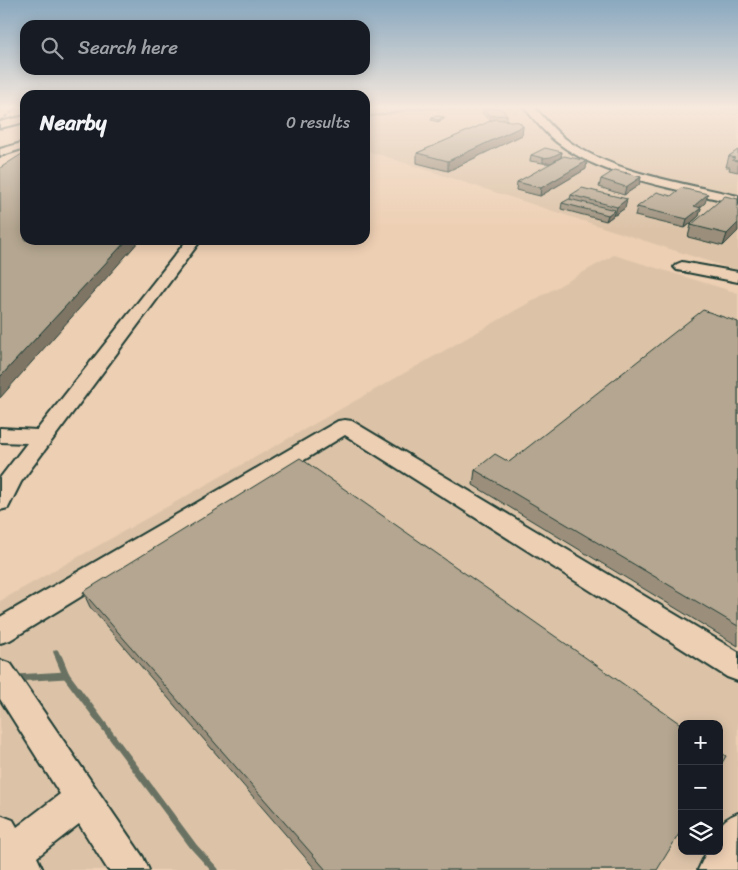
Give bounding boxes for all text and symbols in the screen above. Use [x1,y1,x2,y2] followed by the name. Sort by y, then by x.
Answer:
[20,20,370,75] search box
[78,31,178,64] text: Search here
[38,34,66,62] icon: search
[40,104,106,142] text: Nearby
[286,108,350,137] text: 0 results
[678,720,723,855] map controls
[678,720,723,765] button: +
[678,765,723,810] button: −
[678,810,723,855] button: layers

